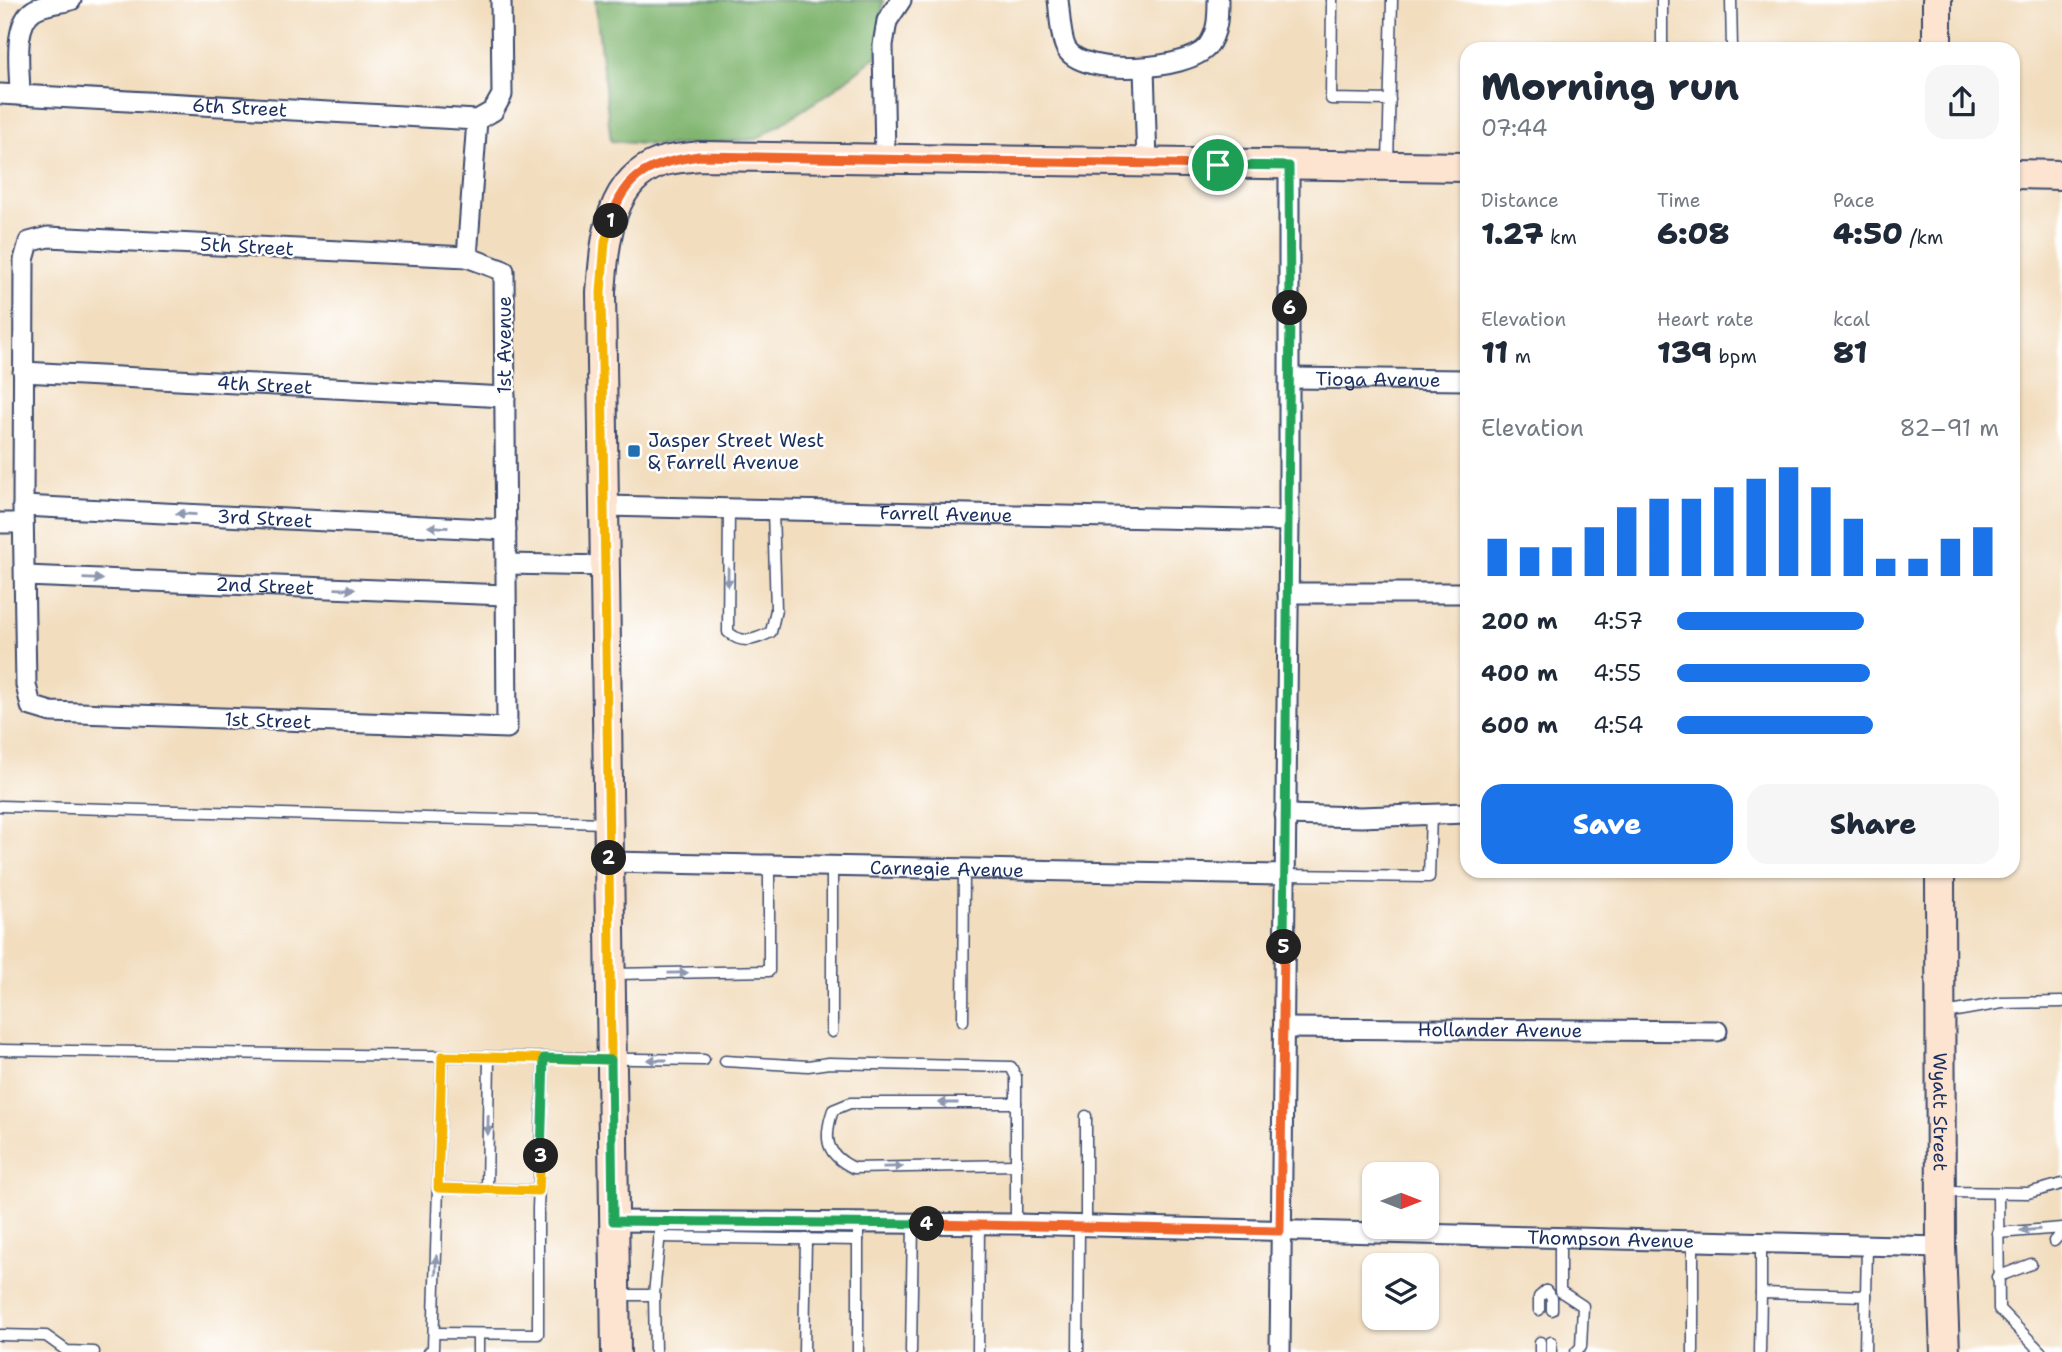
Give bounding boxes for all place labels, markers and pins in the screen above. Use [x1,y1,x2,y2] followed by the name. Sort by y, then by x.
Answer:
[1188,135,1248,195] pin
[594,204,628,238] pin: 1
[1272,290,1308,326] pin: 6
[648,428,824,475] place label: Jasper Street West & Farrell Avenue
[626,443,642,459] marker: Jasper Street West & Farrell Avenue
[592,840,626,876] pin: 2
[1266,930,1302,964] pin: 5
[524,1138,558,1174] pin: 3
[909,1206,944,1242] pin: 4

